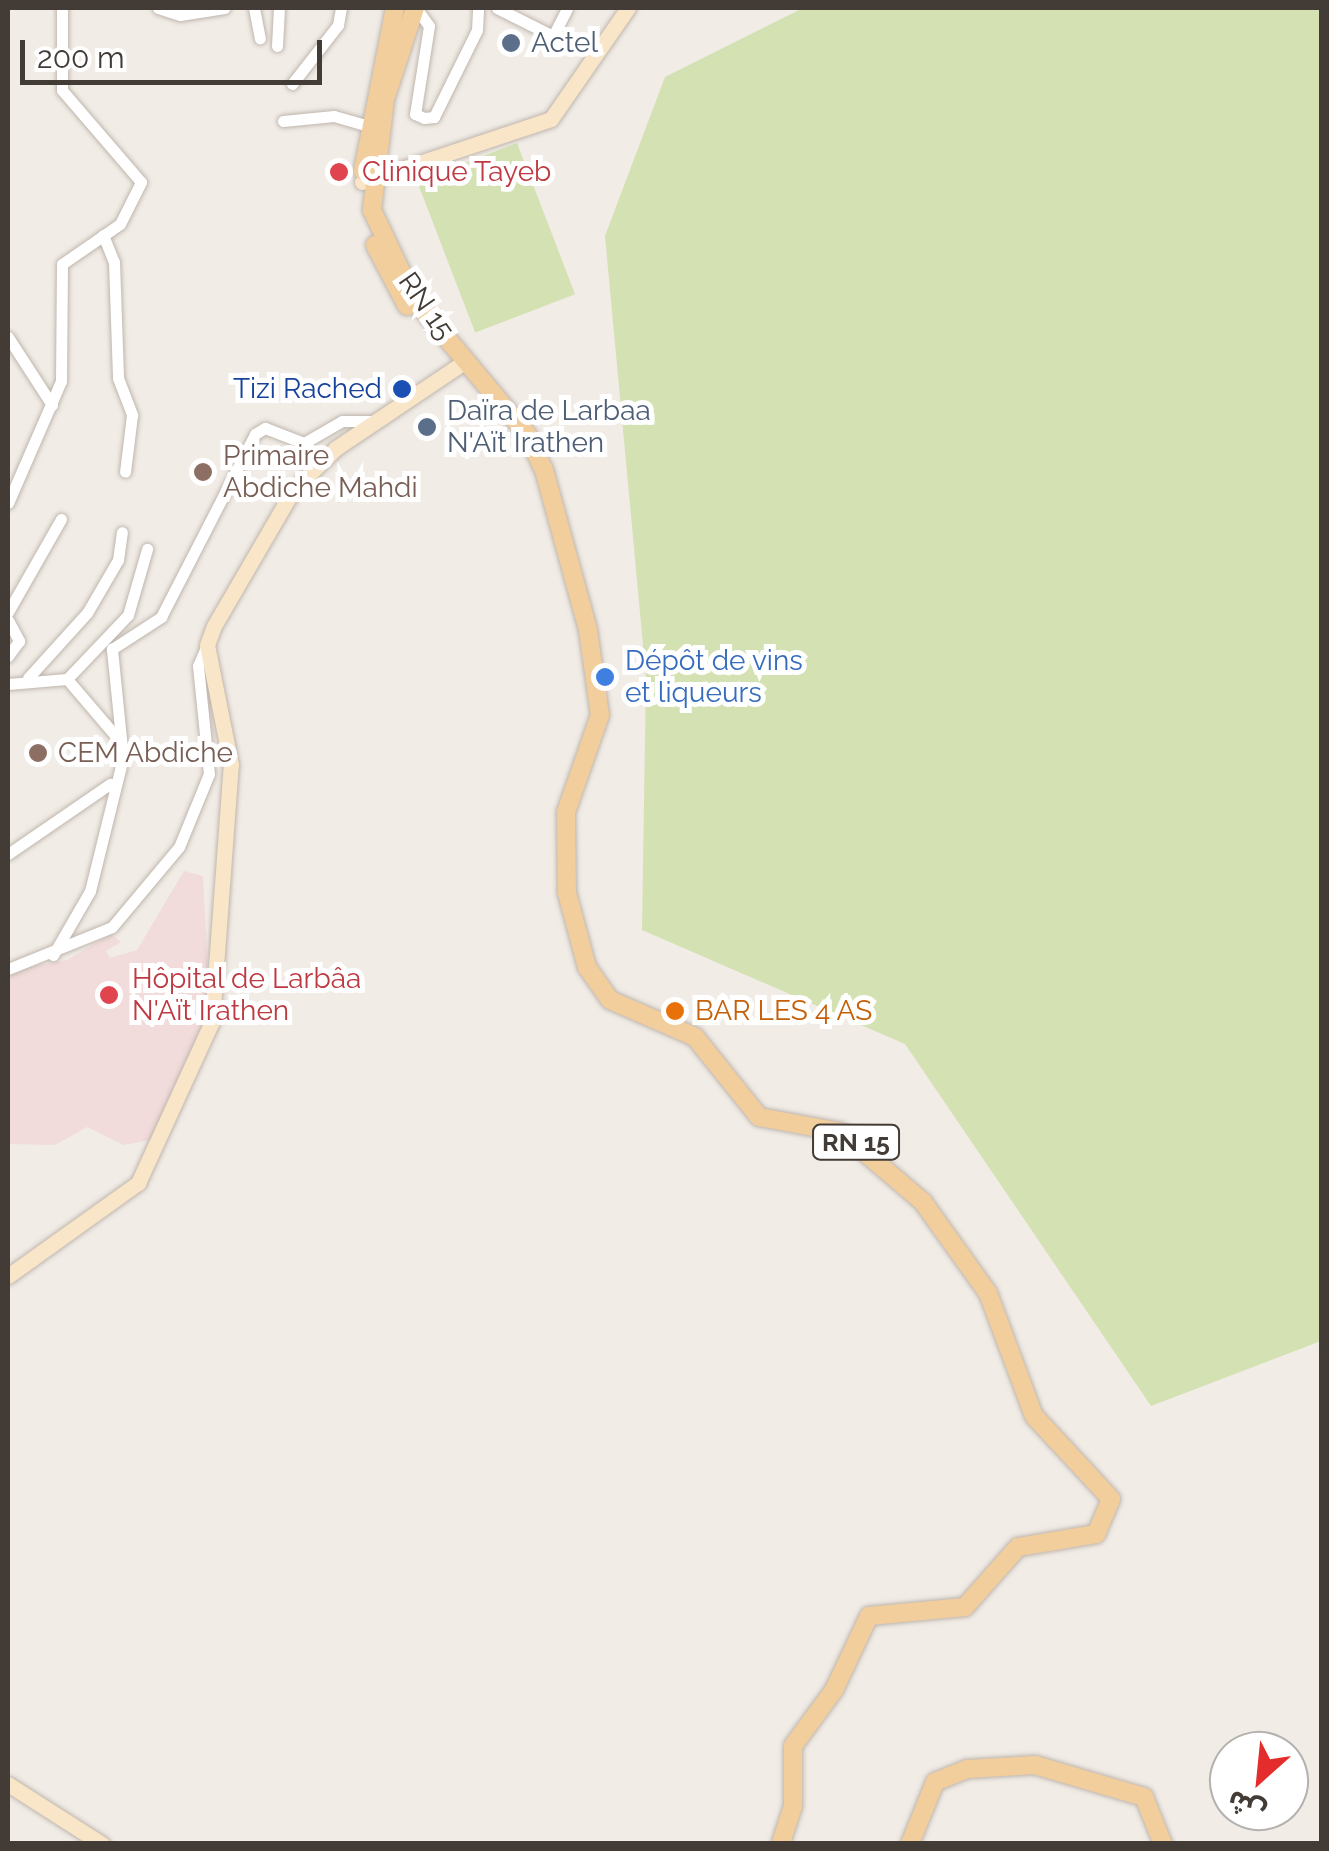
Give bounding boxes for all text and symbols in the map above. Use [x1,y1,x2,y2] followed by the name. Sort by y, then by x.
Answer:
[25,20,328,82] scale bar
[531,26,598,60] place label: Actel
[500,32,522,54] marker: Actel
[37,40,125,75] text: 200 m
[362,155,552,189] place label: Clinique Tayeb
[326,159,352,185] marker: Clinique Tayeb
[391,266,461,346] street label: RN 15
[233,372,382,406] place label: Tizi Rached
[391,378,413,400] marker: Tizi Rached
[447,394,651,460] place label: Daïra de Larbaa N'Aït Irathen
[416,416,438,438] marker: Daïra de Larbaa N'Aït Irathen
[223,439,418,505] place label: Primaire Abdiche Mahdi
[192,461,214,483] marker: Primaire Abdiche Mahdi
[625,644,804,710] place label: Dépôt de vins et liqueurs
[594,666,616,688] marker: Dépôt de vins et liqueurs
[58,736,234,770] place label: CEM Abdiche
[27,742,49,764] marker: CEM Abdiche
[132,962,362,1028] place label: Hôpital de Larbâa N'Aït Irathen
[96,982,122,1008] marker: Hôpital de Larbâa N'Aït Irathen
[695,994,873,1028] place label: BAR LES 4 AS
[664,1000,686,1022] marker: BAR LES 4 AS
[811,1122,901,1162] road number: RN 15
[1209,1731,1309,1831] north arrow
[1221,1783,1271,1830] text: ش

